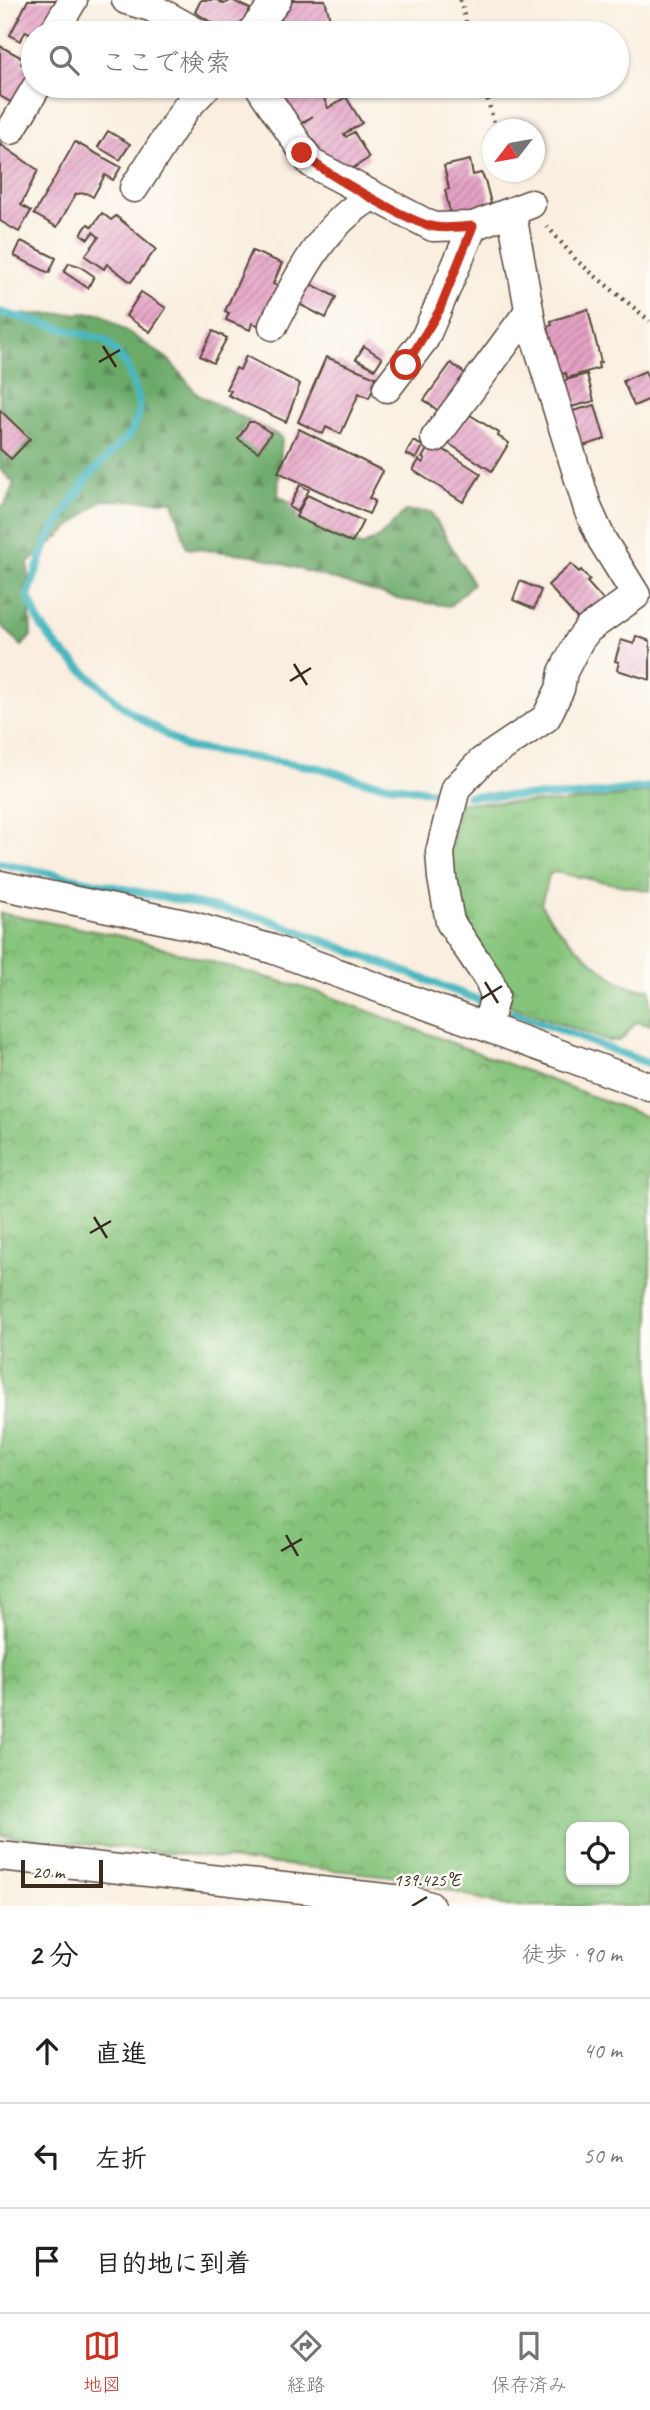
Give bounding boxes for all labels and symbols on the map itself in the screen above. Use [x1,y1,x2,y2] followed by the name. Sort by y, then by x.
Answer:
[482,119,545,182] north arrow
[286,137,317,168] route end
[390,349,421,380] route start
[21,1857,103,1889] scale bar
[394,1869,463,1891] text: 139.425°E

